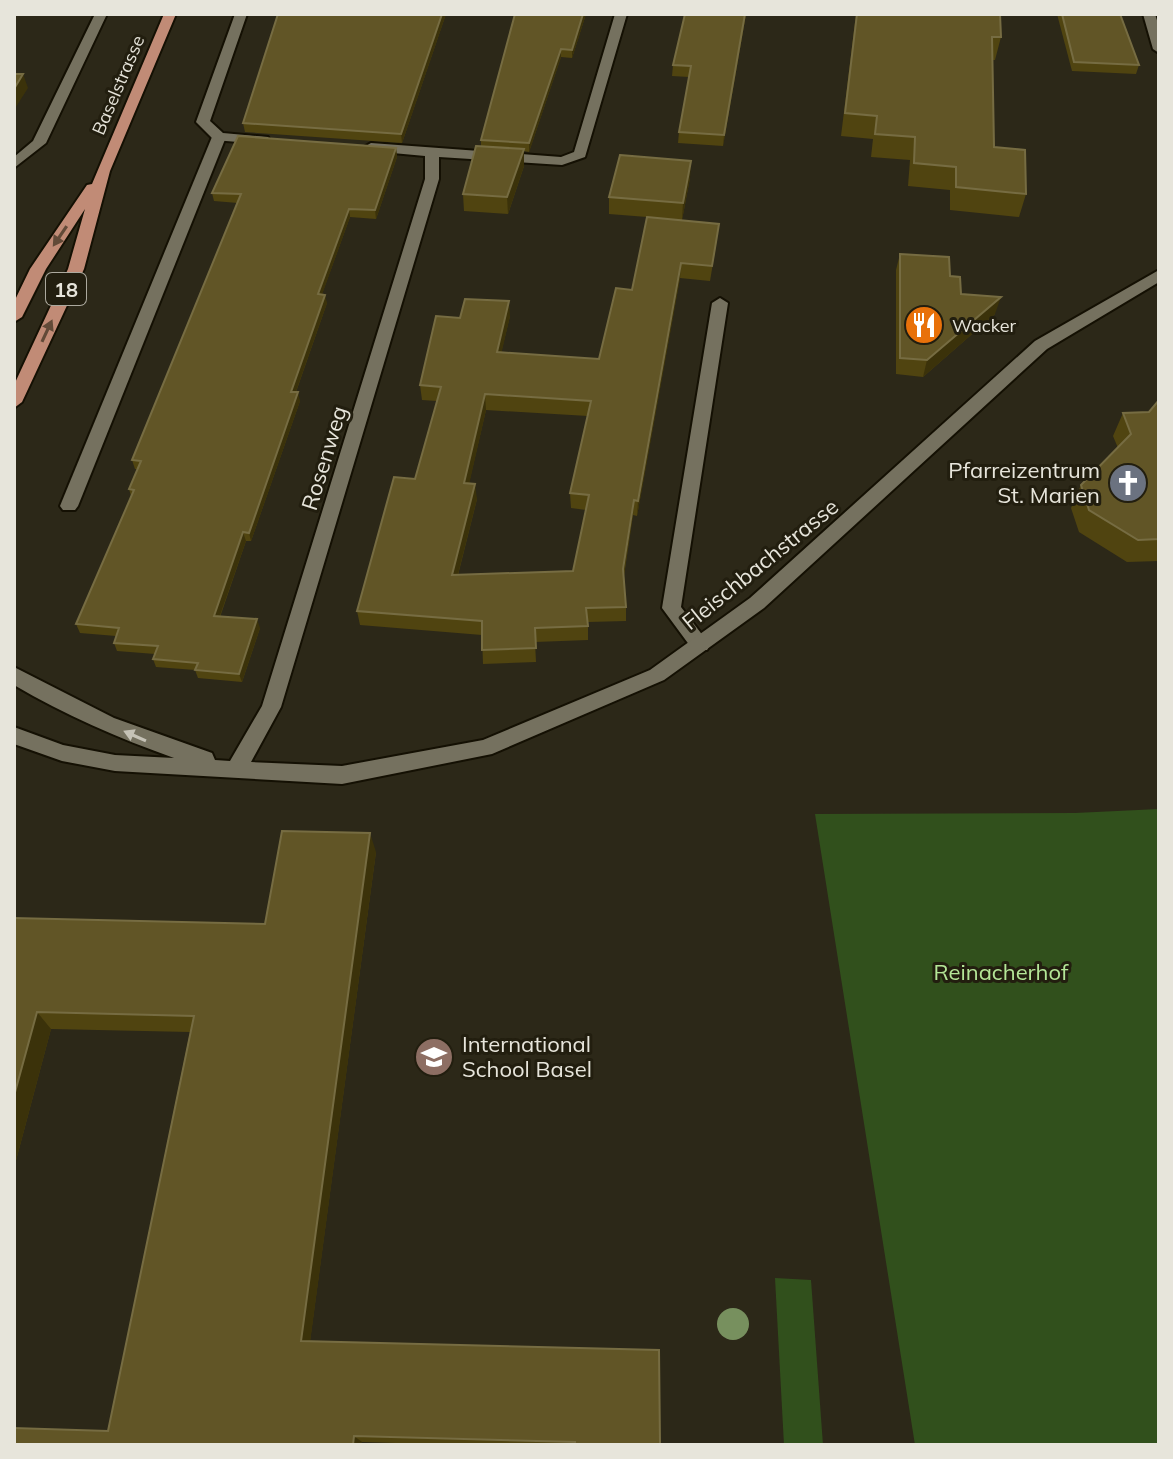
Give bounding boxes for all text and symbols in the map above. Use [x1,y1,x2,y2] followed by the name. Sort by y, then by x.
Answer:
[87,32,149,138] street label: Baselstrasse
[53,225,68,247] one-way arrow
[46,273,86,305] road number: 18
[903,304,945,346] restaurant icon: Wacker
[952,314,1017,337] place label: Wacker
[40,319,54,343] one-way arrow
[295,403,353,513] street label: Rosenweg
[948,456,1100,509] place label: Pfarreizentrum St. Marien
[1107,462,1149,504] church icon: Pfarreizentrum St. Marien
[676,492,844,636] street label: Fleischbachstrasse
[123,730,147,743] one-way arrow
[934,958,1069,986] park label: Reinacherhof
[462,1030,592,1083] place label: International School Basel
[413,1036,455,1078] school or university icon: International School Basel

